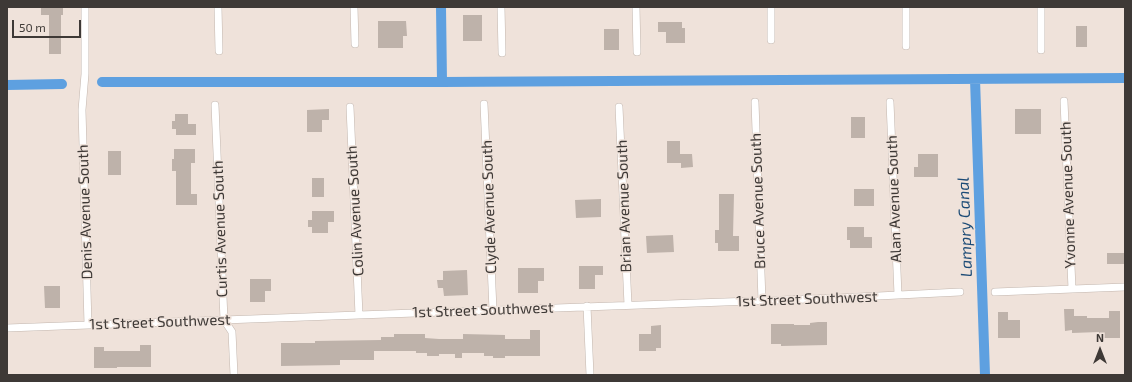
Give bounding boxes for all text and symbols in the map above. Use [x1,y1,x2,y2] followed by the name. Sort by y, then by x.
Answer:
[14,12,83,38] scale bar
[19,20,46,34] text: 50 m
[1056,121,1080,269] street label: Yvonne Avenue South
[747,133,769,269] street label: Bruce Avenue South
[883,135,905,263] street label: Alan Avenue South
[613,139,635,273] street label: Brian Avenue South
[478,140,500,274] street label: Clyde Avenue South
[74,144,96,280] street label: Denis Avenue South
[343,145,367,277] street label: Colin Avenue South
[209,160,231,298] street label: Curtis Avenue South
[954,177,976,277] water label: Lampry Canal
[736,288,878,310] street label: 1st Street Southwest
[412,299,554,321] street label: 1st Street Southwest
[89,311,231,333] street label: 1st Street Southwest
[1080,330,1120,370] north arrow
[1096,331,1104,344] text: N

